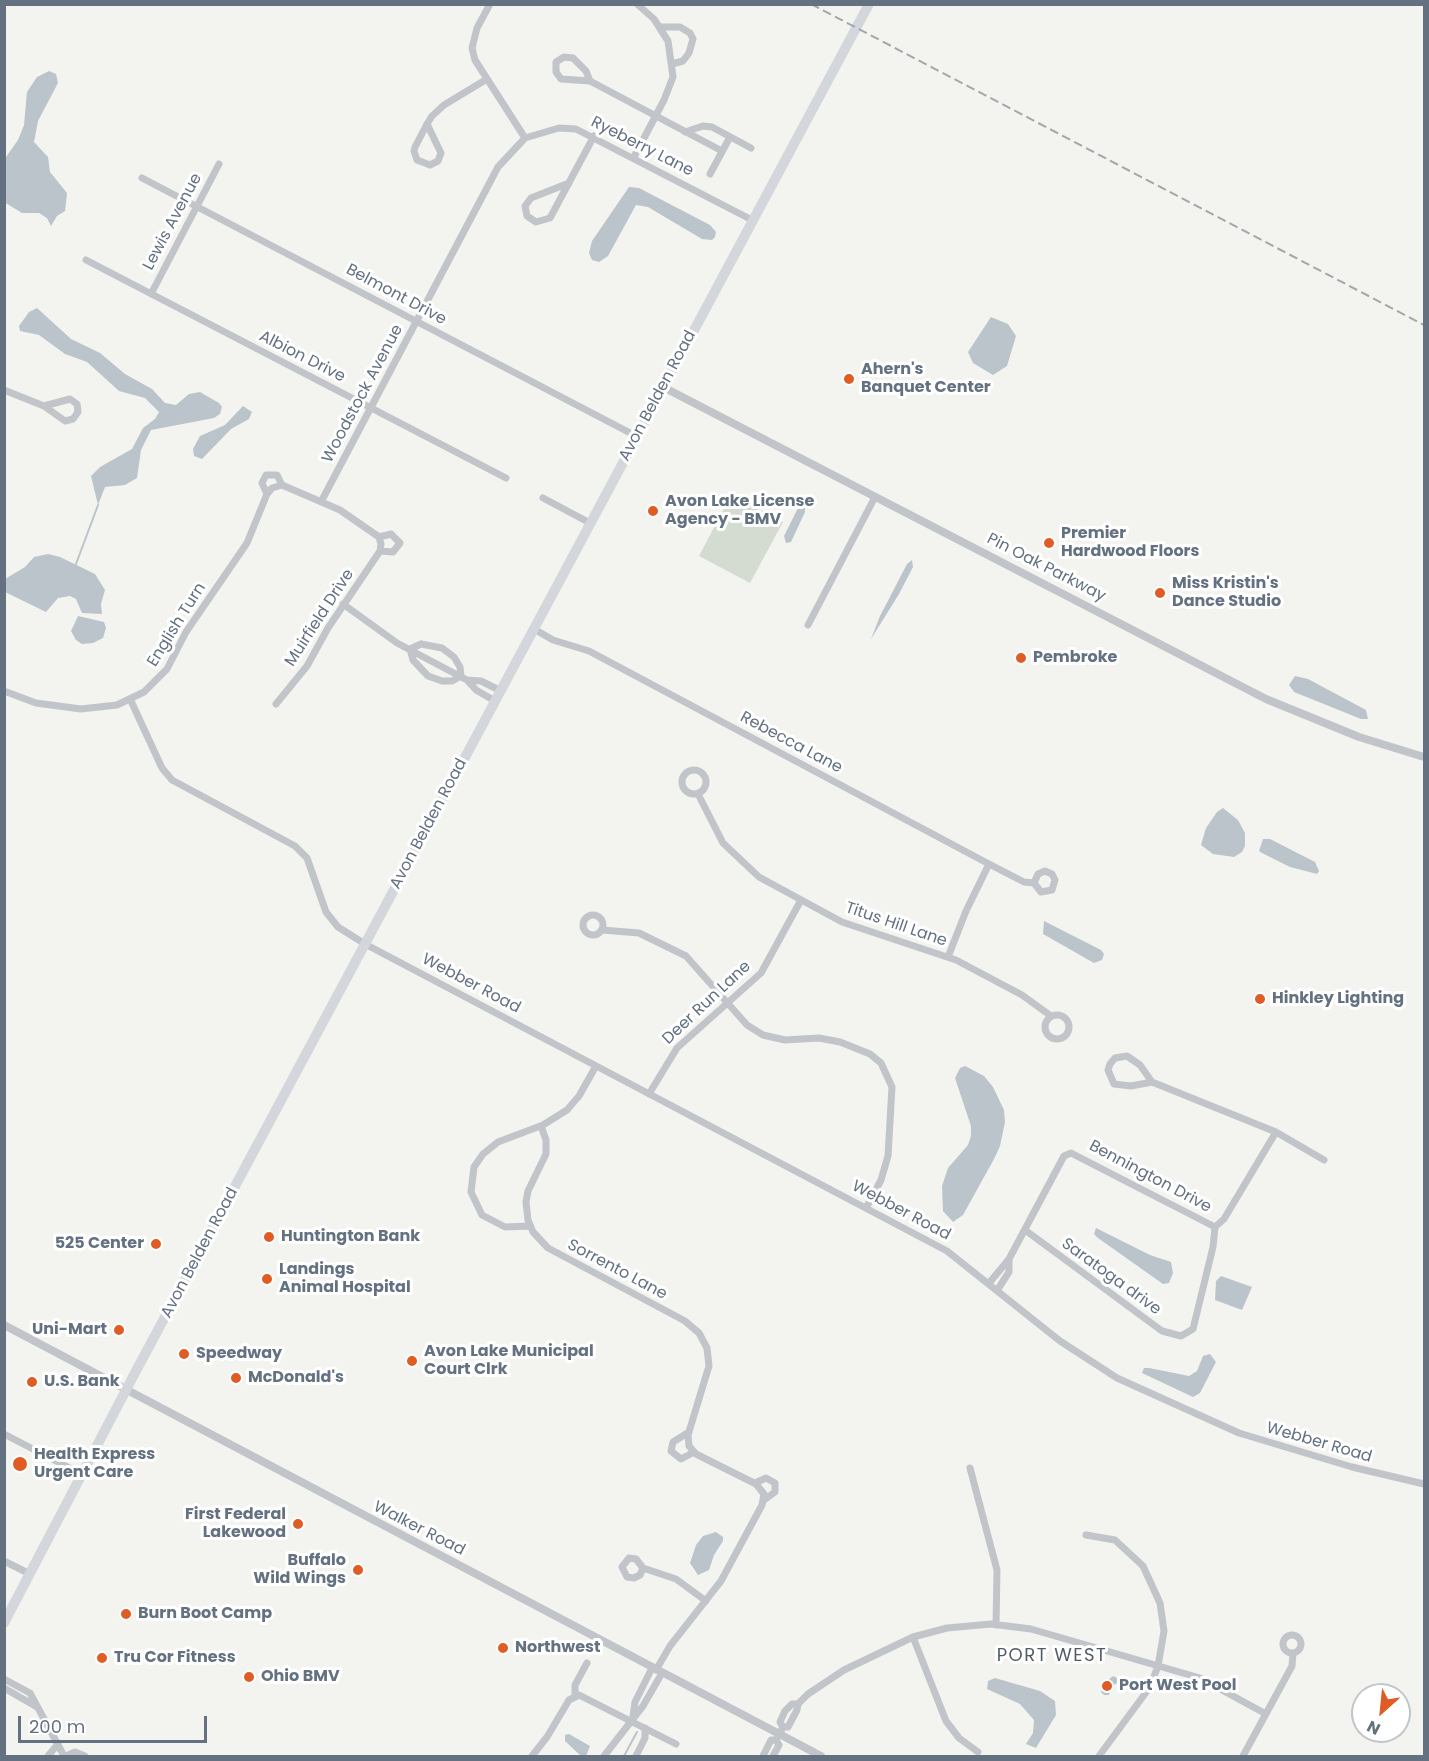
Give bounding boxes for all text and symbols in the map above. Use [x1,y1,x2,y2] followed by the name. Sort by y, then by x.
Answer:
[588,113,696,181] street label: Ryeberry Lane
[140,170,206,274] street label: Lewis Avenue
[343,261,449,329] street label: Belmont Drive
[318,322,408,466] street label: Woodstock Avenue
[256,327,348,387] street label: Albion Drive
[615,327,701,465] street label: Avon Belden Road
[861,360,991,398] place label: Ahern's Banquet Center
[842,372,856,386] marker: Ahern's Banquet Center
[665,492,814,530] place label: Avon Lake License Agency - BMV
[646,504,660,518] marker: Avon Lake License Agency - BMV
[1061,524,1199,562] place label: Premier Hardwood Floors
[983,530,1109,606] street label: Pin Oak Parkway
[1042,536,1056,550] marker: Premier Hardwood Floors
[281,566,359,670] street label: Muirfield Drive
[1172,574,1281,612] place label: Miss Kristin's Dance Studio
[144,580,210,670] street label: English Turn
[1153,586,1167,600] marker: Miss Kristin's Dance Studio
[1033,648,1117,668] place label: Pembroke
[1014,651,1028,665] marker: Pembroke
[737,708,845,778] street label: Rebecca Lane
[386,755,472,893] street label: Avon Belden Road
[843,899,949,951] street label: Titus Hill Lane
[418,950,524,1018] street label: Webber Road
[659,957,755,1049] street label: Deer Run Lane
[1272,989,1404,1009] place label: Hinkley Lighting
[1253,992,1267,1006] marker: Hinkley Lighting
[1086,1137,1214,1217] street label: Bennington Drive
[848,1177,954,1245] street label: Webber Road
[157,1184,243,1322] street label: Avon Belden Road
[281,1227,420,1247] place label: Huntington Bank
[262,1230,276,1244] marker: Huntington Bank
[55,1234,144,1254] place label: 525 Center
[1057,1234,1165,1320] street label: Saratoga drive
[564,1236,670,1304] street label: Sorrento Lane
[149,1237,163,1251] marker: 525 Center
[279,1260,411,1298] place label: Landings Animal Hospital
[260,1272,274,1286] marker: Landings Animal Hospital
[32,1320,107,1340] place label: Uni-Mart
[112,1323,126,1337] marker: Uni-Mart
[424,1342,594,1380] place label: Avon Lake Municipal Court Clrk
[196,1344,282,1364] place label: Speedway
[177,1347,191,1361] marker: Speedway
[405,1354,419,1368] marker: Avon Lake Municipal Court Clrk
[248,1368,344,1388] place label: McDonald's
[229,1371,243,1385] marker: McDonald's
[44,1372,120,1392] place label: U.S. Bank
[25,1375,39,1389] marker: U.S. Bank
[1264,1419,1374,1467] street label: Webber Road
[34,1445,155,1483] place label: Health Express Urgent Care
[11,1455,29,1473] marker: Health Express Urgent Care
[370,1498,468,1560] street label: Walker Road
[185,1505,286,1543] place label: First Federal Lakewood
[291,1517,305,1531] marker: First Federal Lakewood
[253,1551,346,1589] place label: Buffalo Wild Wings
[351,1563,365,1577] marker: Buffalo Wild Wings
[138,1604,272,1624] place label: Burn Boot Camp
[119,1607,133,1621] marker: Burn Boot Camp
[515,1638,600,1658] place label: Northwest
[496,1641,510,1655] marker: Northwest
[997,1645,1107,1667] district label: PORT WEST
[114,1648,236,1668] place label: Tru Cor Fitness
[95,1651,109,1665] marker: Tru Cor Fitness
[261,1667,340,1687] place label: Ohio BMV
[242,1670,256,1684] marker: Ohio BMV
[1119,1676,1237,1696] place label: Port West Pool
[1100,1679,1114,1693] marker: Port West Pool
[1351,1683,1411,1743] north arrow
[21,1704,210,1742] scale bar
[29,1714,85,1739] text: 200 m
[1363,1715,1384,1741] text: N

